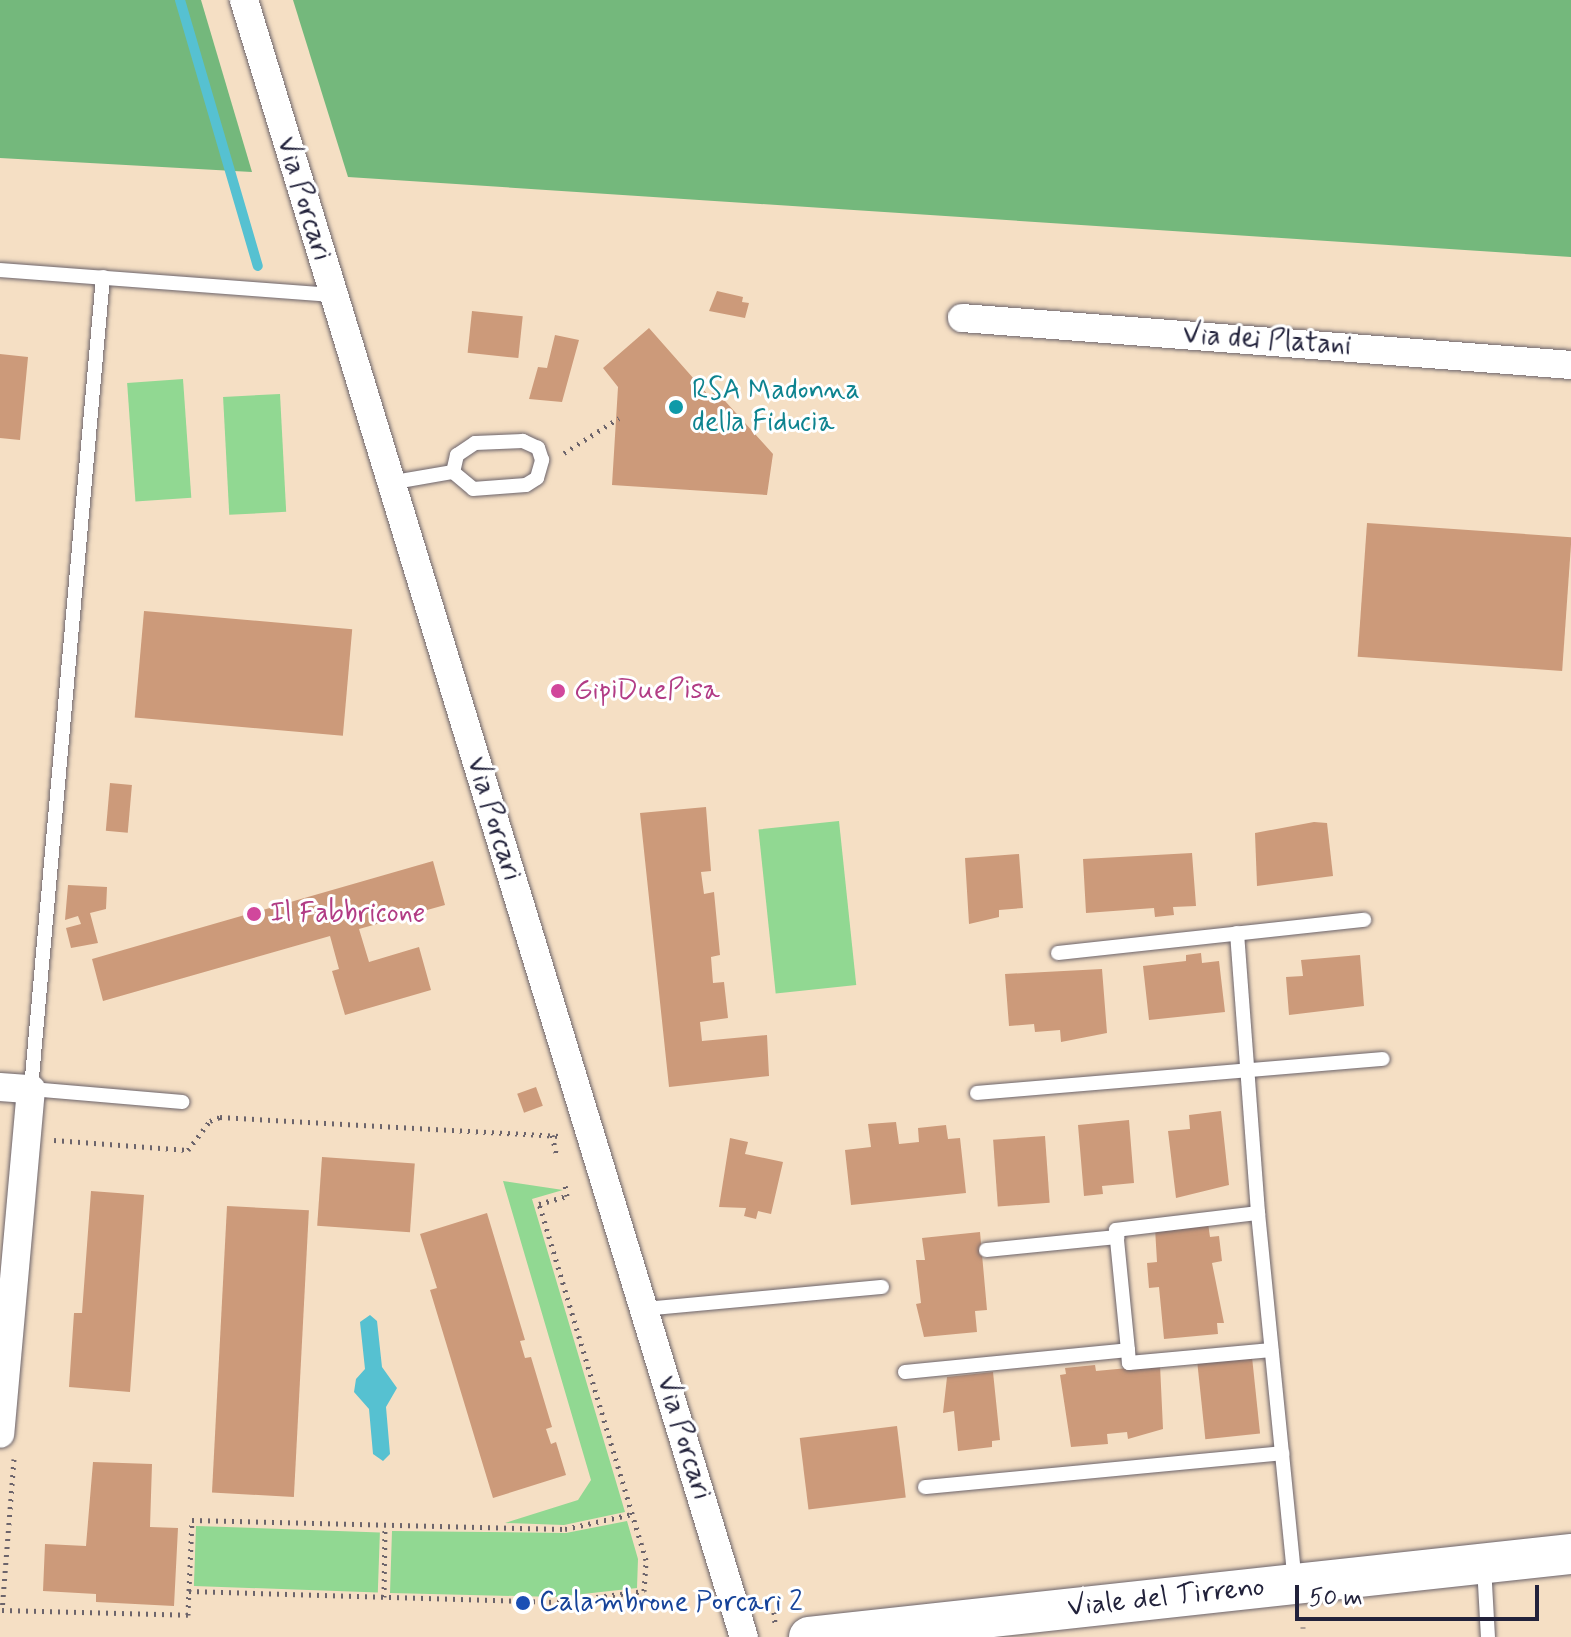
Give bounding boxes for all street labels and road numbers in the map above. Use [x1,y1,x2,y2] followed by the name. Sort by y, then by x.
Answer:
[269,134,337,264] street label: Via Porcari
[1182,318,1352,364] street label: Via dei Platani
[459,754,527,884] street label: Via Porcari
[649,1373,717,1503] street label: Via Porcari
[1071,1571,1261,1625] street label: Viale del Tirreno

